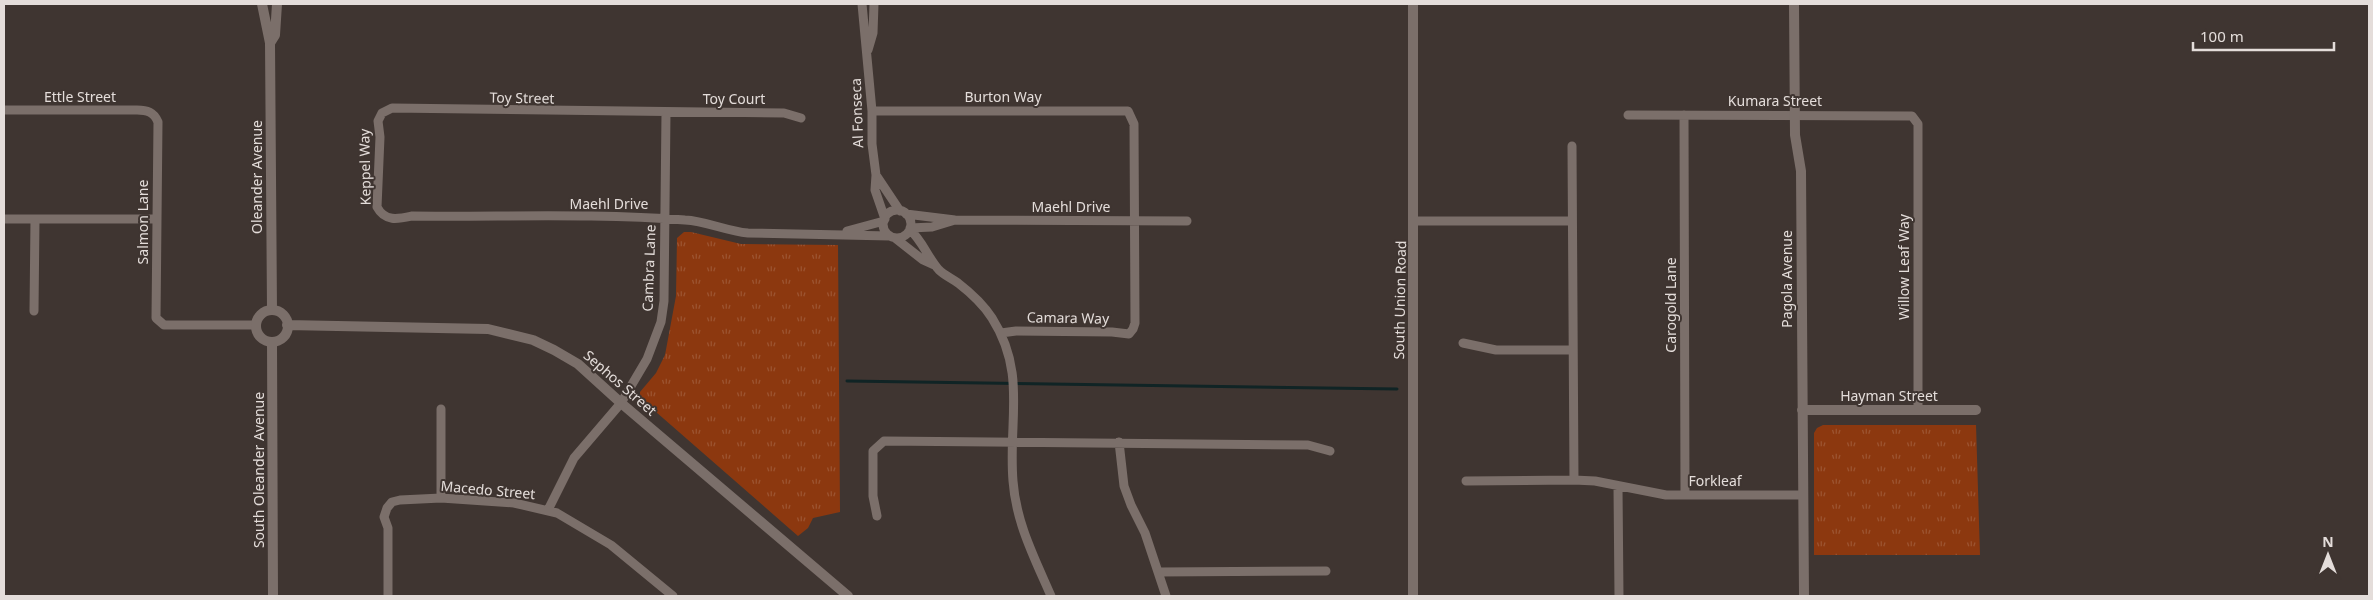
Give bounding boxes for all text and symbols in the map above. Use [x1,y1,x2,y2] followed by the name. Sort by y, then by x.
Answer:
[2193,20,2334,52] scale bar
[2200,26,2244,46] text: 100 m
[846,78,867,148] street label: Al Fonseca
[44,87,116,106] street label: Ettle Street
[489,87,555,108] street label: Toy Street
[964,87,1042,106] street label: Burton Way
[703,89,765,108] street label: Toy Court
[1728,91,1822,110] street label: Kumara Street
[247,120,266,234] street label: Oleander Avenue
[354,128,375,206] street label: Keppel Way
[133,180,152,264] street label: Salmon Lane
[570,194,649,213] street label: Maehl Drive
[1032,197,1111,216] street label: Maehl Drive
[1894,213,1913,320] street label: Willow Leaf Way
[637,224,660,312] street label: Cambra Lane
[1777,230,1796,328] street label: Pagola Avenue
[1389,240,1410,360] street label: South Union Road
[1661,257,1680,353] street label: Carogold Lane
[1027,307,1110,328] street label: Camara Way
[580,346,661,420] street label: Sephos Street
[1840,386,1938,405] street label: Hayman Street
[249,392,268,548] street label: South Oleander Avenue
[1688,471,1743,490] street label: Forkleaf
[440,476,536,503] street label: Macedo Street
[2303,530,2353,580] north arrow
[2322,532,2334,551] text: N

